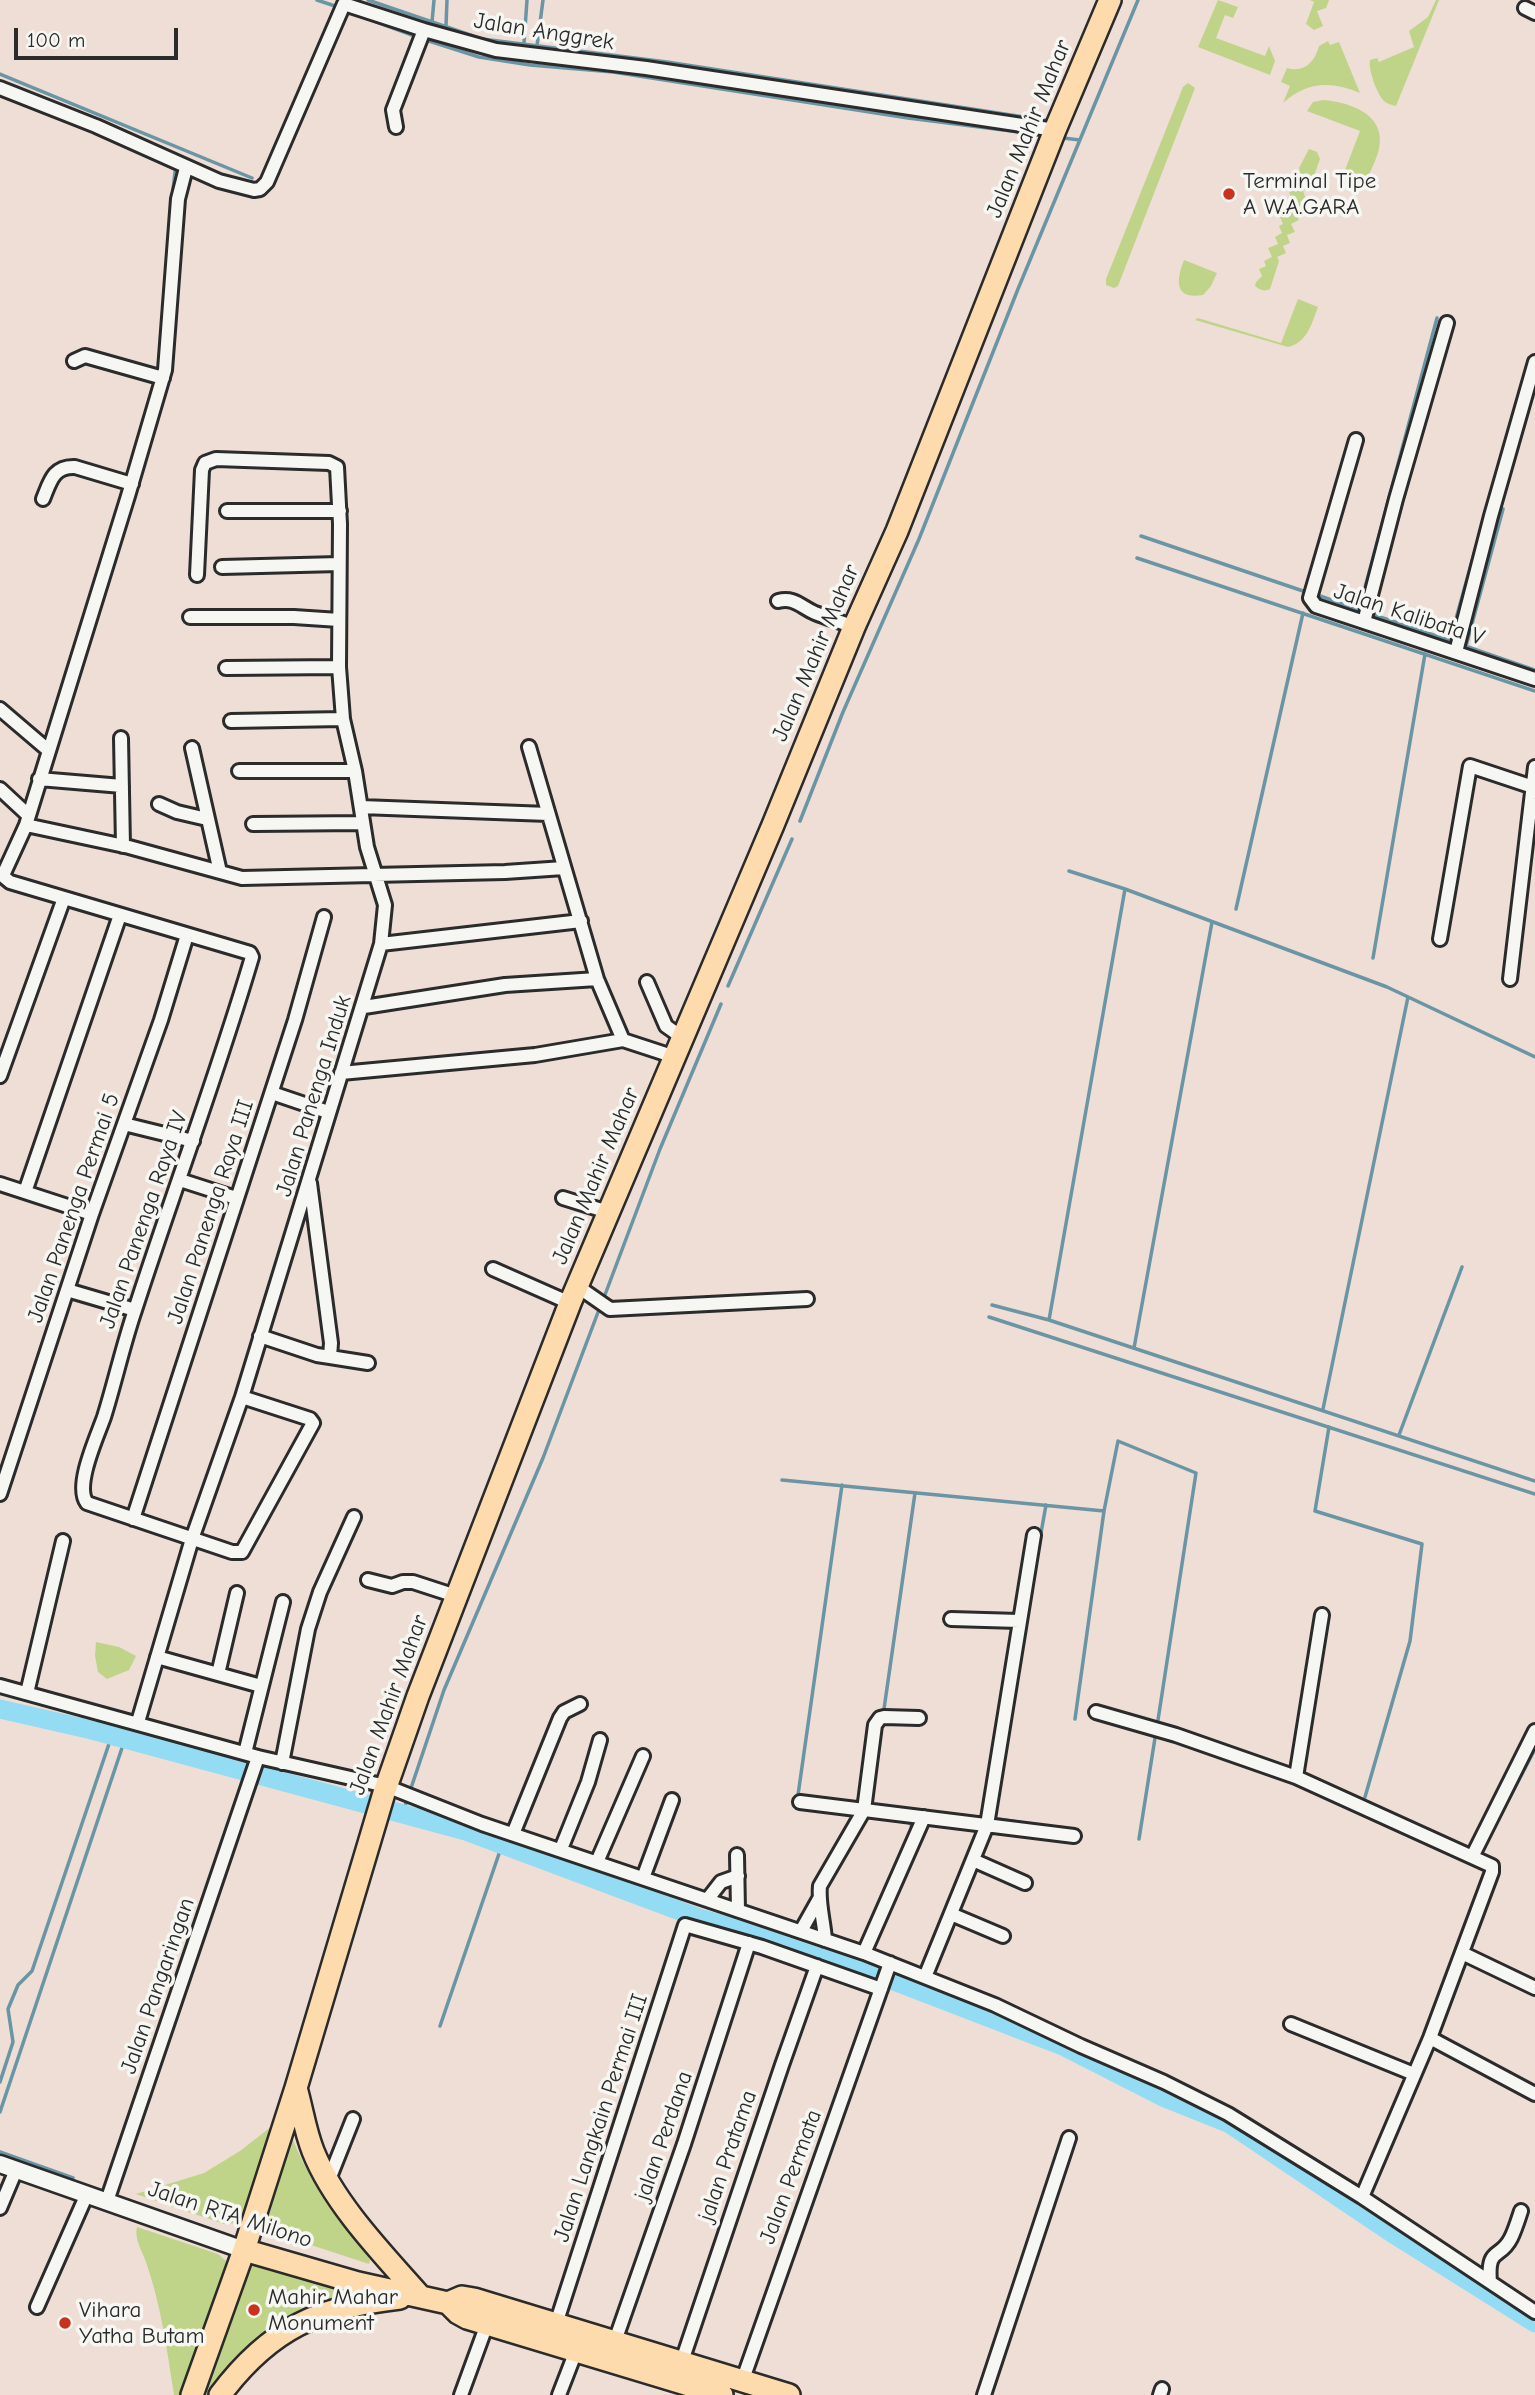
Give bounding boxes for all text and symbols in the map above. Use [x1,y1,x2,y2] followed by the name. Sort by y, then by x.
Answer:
[472,7,616,57] street label: Jalan Anggrek
[18,14,182,58] scale bar
[27,28,85,52] text: 100 m
[981,36,1077,222] street label: Jalan Mahir Mahar
[1243,167,1376,221] place label: Terminal Tipe A W.A.GARA
[1221,186,1237,202] marker: Terminal Tipe A W.A.GARA
[766,560,866,746] street label: Jalan Mahir Mahar
[1330,578,1488,652] street label: Jalan Kalibata V
[270,992,358,1200] street label: Jalan Panenga Induk
[546,1083,646,1269] street label: Jalan Mahir Mahar
[22,1090,126,1326] street label: Jalan Panenga Permai 5
[162,1096,260,1328] street label: Jalan Panenga Raya III
[94,1108,194,1332] street label: Jalan Panenga Raya IV
[344,1611,434,1799] street label: Jalan Mahir Mahar
[115,1894,201,2078] street label: Jalan Pangaringan
[548,1991,654,2245] street label: Jalan Langkain Permai III
[629,2068,699,2204] street label: jalan Perdana
[693,2087,763,2225] street label: jalan Pratama
[754,2106,828,2248] street label: Jalan Permata
[144,2175,316,2255] street label: Jalan RTA Milono
[268,2283,398,2337] place label: Mahir Mahar Monument
[79,2296,204,2350] place label: Vihara Yatha Butam
[246,2302,262,2318] marker: Mahir Mahar Monument
[57,2315,73,2331] marker: Vihara Yatha Butam

